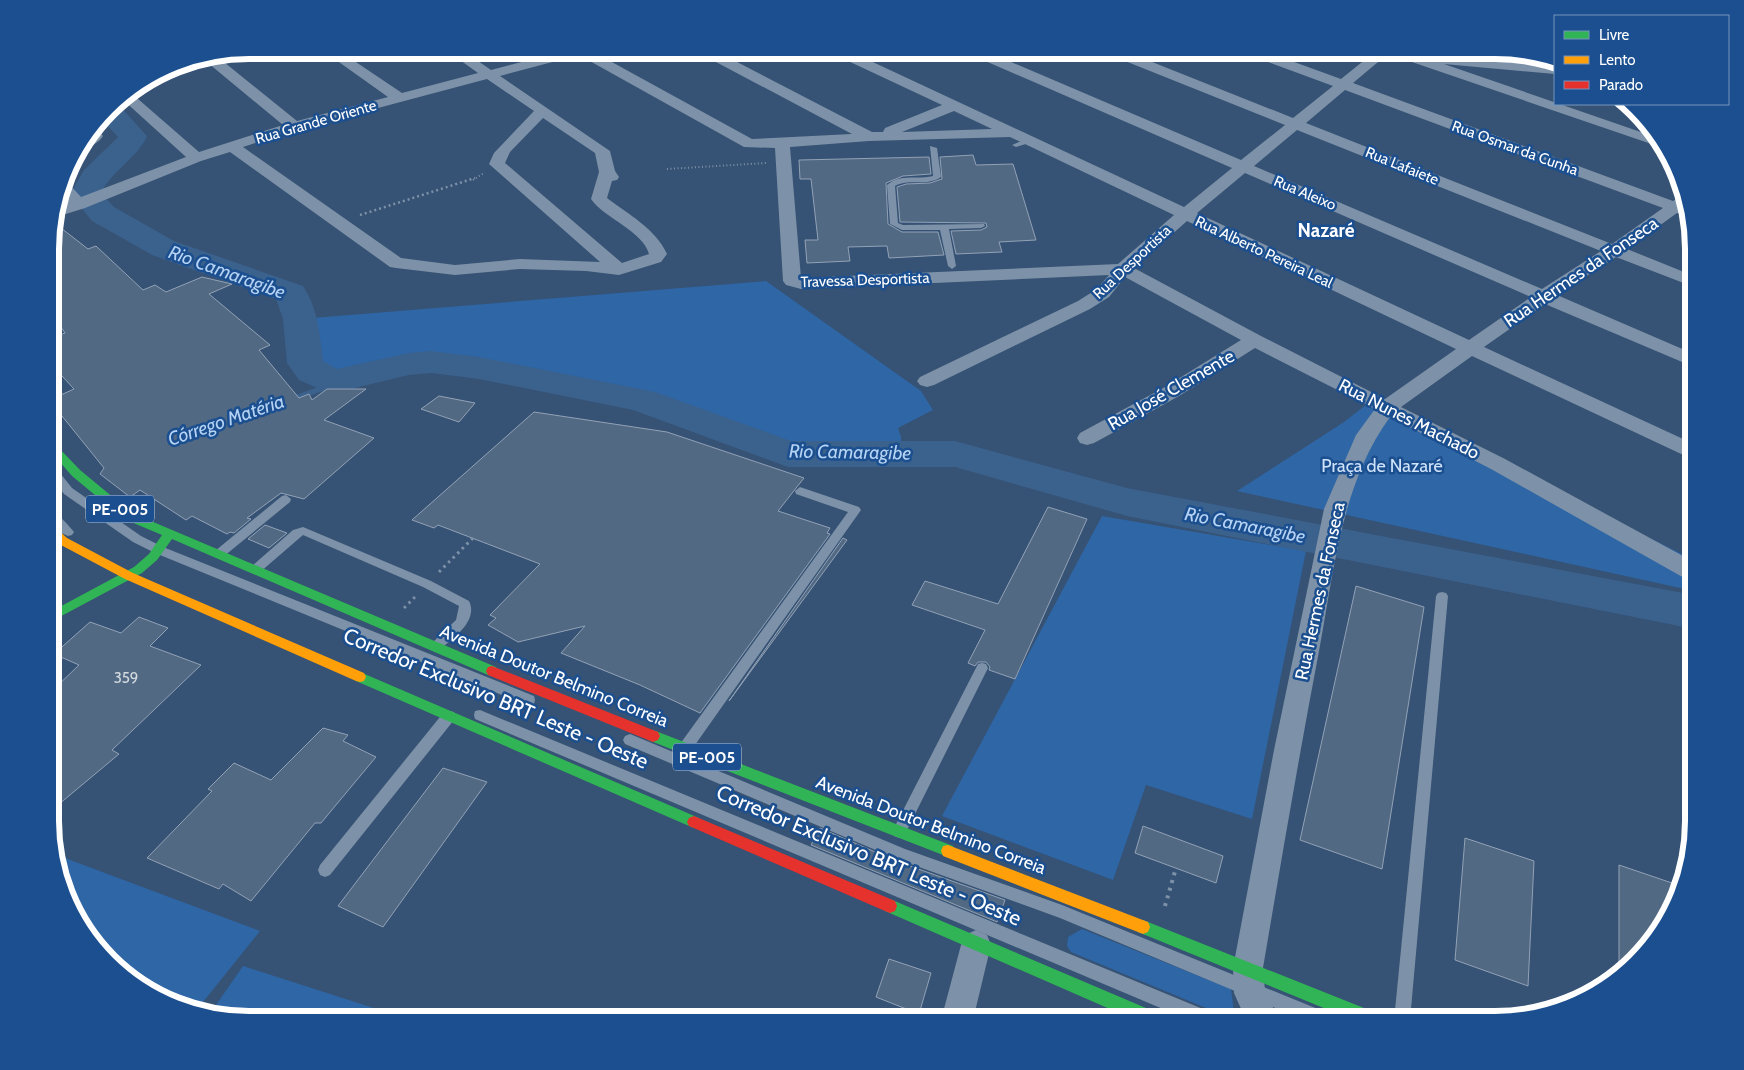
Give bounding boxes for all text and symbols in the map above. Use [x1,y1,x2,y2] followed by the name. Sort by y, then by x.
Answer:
[1554,15,1729,105] legend
[1599,26,1630,44] text: Livre
[1599,51,1636,69] text: Lento
[1599,76,1643,94] text: Parado
[254,96,379,148] street label: Rua Grande Oriente
[1449,117,1581,179] street label: Rua Osmar da Cunha
[1363,143,1442,189] street label: Rua Lafaiete
[1271,172,1339,214] street label: Rua Aleixo
[1192,212,1336,292] street label: Rua Alberto Pereira Leal
[1500,212,1663,332] street label: Rua Hermes da Fonseca
[1297,219,1355,242] district label: Nazaré
[1089,221,1175,303] street label: Rua Desportista
[166,240,289,304] water label: Rio Camaragibe
[800,269,931,291] street label: Travessa Desportista
[1104,345,1238,435] street label: Rua José Clemente
[1335,374,1483,464] street label: Rua Nunes Machado
[165,389,287,451] water label: Córrego Matéria
[789,439,912,465] water label: Rio Camaragibe
[1321,455,1443,477] park label: Praça de Nazaré
[86,496,154,522] road number: PE-005
[1290,500,1350,682] street label: Rua Hermes da Fonseca
[1183,502,1307,548] water label: Rio Camaragibe
[437,620,672,732] street label: Avenida Doutor Belmino Correia
[340,622,652,774] street label: Corredor Exclusivo BRT Leste - Oeste
[114,669,138,687] house number: 359
[673,744,741,770] road number: PE-005
[813,771,1049,879] street label: Avenida Doutor Belmino Correia
[713,779,1025,931] street label: Corredor Exclusivo BRT Leste - Oeste

